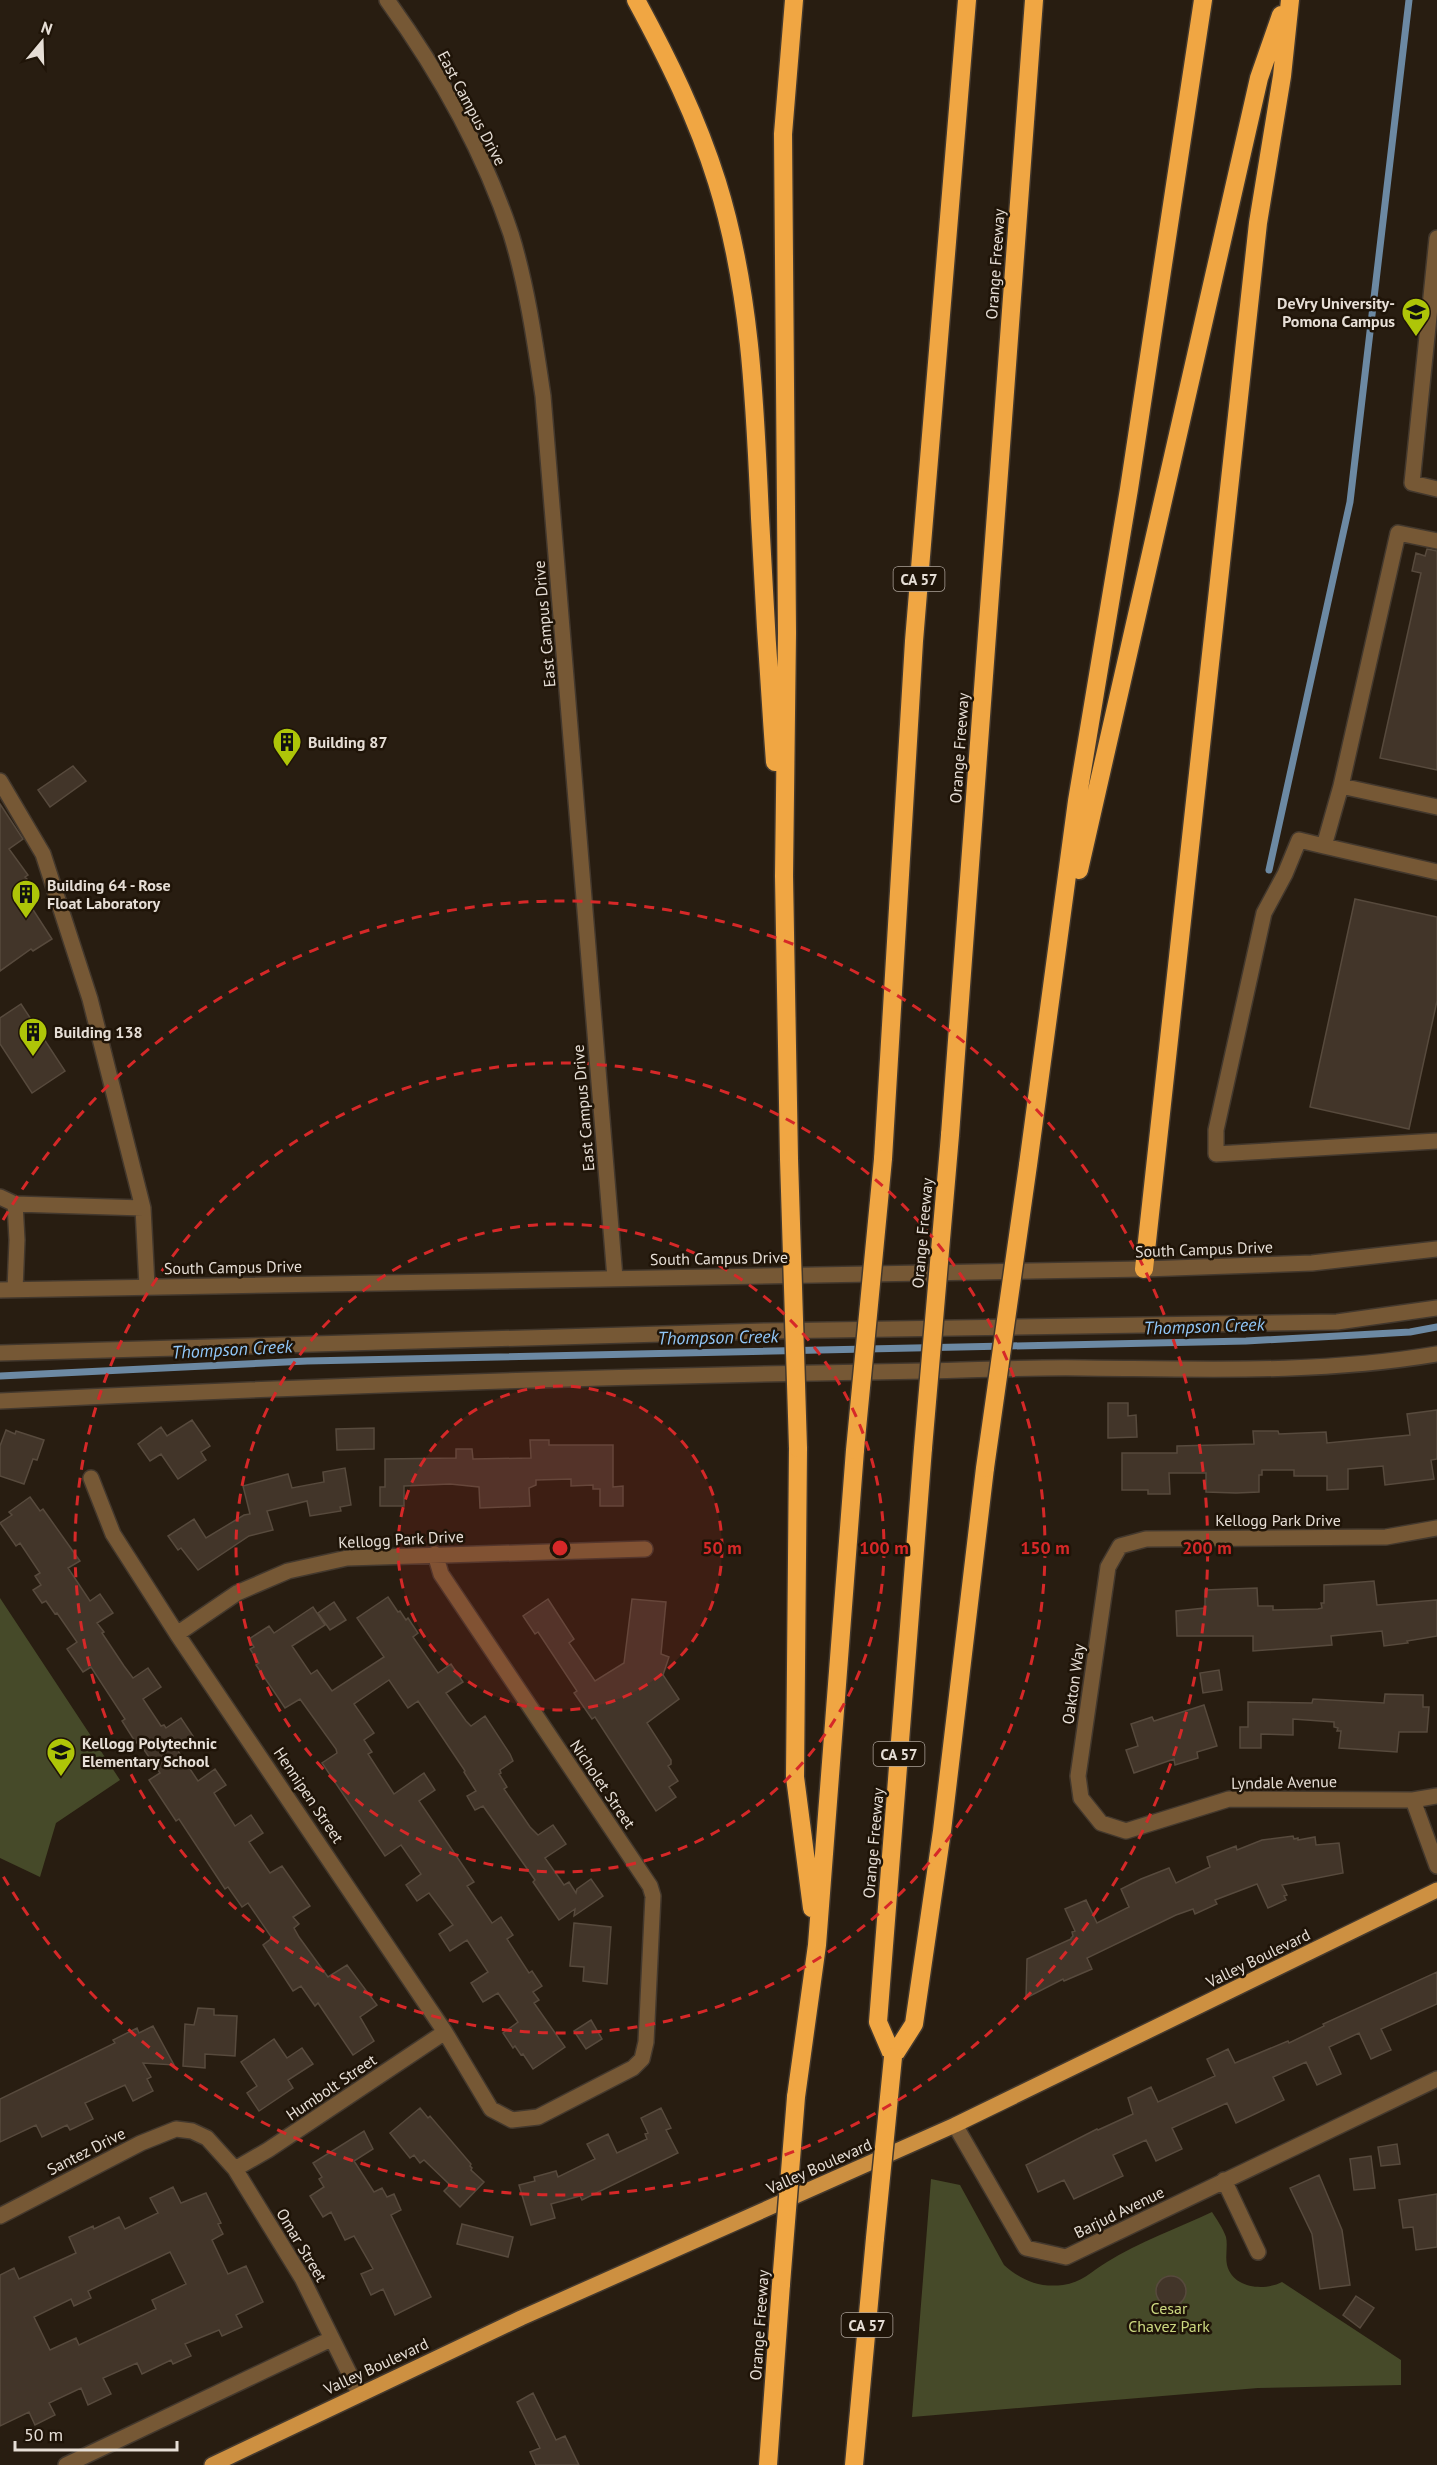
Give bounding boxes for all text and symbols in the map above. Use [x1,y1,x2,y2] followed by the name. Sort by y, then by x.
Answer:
[12,12,72,72] north arrow
[39,17,55,39] text: N
[433,47,511,169] street label: East Campus Drive
[981,207,1009,320] street label: Orange Freeway
[1277,293,1395,331] place label: DeVry University- Pomona Campus
[1400,296,1432,338] school or university icon: DeVry University- Pomona Campus
[529,560,559,688] street label: East Campus Drive
[894,567,944,591] road number: CA 57
[945,691,973,804] street label: Orange Freeway
[271,726,303,768] building icon: Building 87
[308,732,388,752] place label: Building 87
[47,875,171,913] place label: Building 64 - Rose Float Laboratory
[10,878,42,920] building icon: Building 64 - Rose Float Laboratory
[17,1016,49,1058] building icon: Building 138
[54,1022,143,1042] place label: Building 138
[568,1044,598,1172] street label: East Campus Drive
[907,1176,937,1289] street label: Orange Freeway
[1135,1237,1273,1261] street label: South Campus Drive
[650,1247,788,1269] street label: South Campus Drive
[164,1256,302,1278] street label: South Campus Drive
[1143,1312,1266,1340] water label: Thompson Creek
[657,1324,780,1350] water label: Thompson Creek
[171,1334,294,1364] water label: Thompson Creek
[1215,1510,1341,1530] street label: Kellogg Park Drive
[338,1526,464,1552] street label: Kellogg Park Drive
[702,1536,742,1559] text: 50 m
[859,1536,909,1559] text: 100 m
[1020,1536,1070,1559] text: 150 m
[1182,1536,1232,1559] text: 200 m
[550,1538,570,1558] centre of rings
[1057,1642,1089,1726] street label: Oakton Way
[82,1733,217,1771] place label: Kellogg Polytechnic Elementary School
[45,1736,77,1778] school or university icon: Kellogg Polytechnic Elementary School
[566,1736,640,1833] street label: Nicholet Street
[874,1742,924,1766] road number: CA 57
[270,1743,349,1847] street label: Hennipen Street
[1231,1771,1337,1793] street label: Lyndale Avenue
[858,1786,888,1899] street label: Orange Freeway
[1202,1924,1313,1992] street label: Valley Boulevard
[282,2049,381,2125] street label: Humbolt Street
[44,2123,128,2179] street label: Santez Drive
[762,2134,875,2199] street label: Valley Boulevard
[1071,2182,1167,2242] street label: Barjud Avenue
[272,2205,332,2286] street label: Omar Street
[745,2268,773,2381] street label: Orange Freeway
[1128,2298,1210,2336] park label: Cesar Chavez Park
[842,2313,892,2337] road number: CA 57
[320,2333,432,2399] street label: Valley Boulevard
[15,2414,177,2452] scale bar
[24,2423,63,2446] text: 50 m

